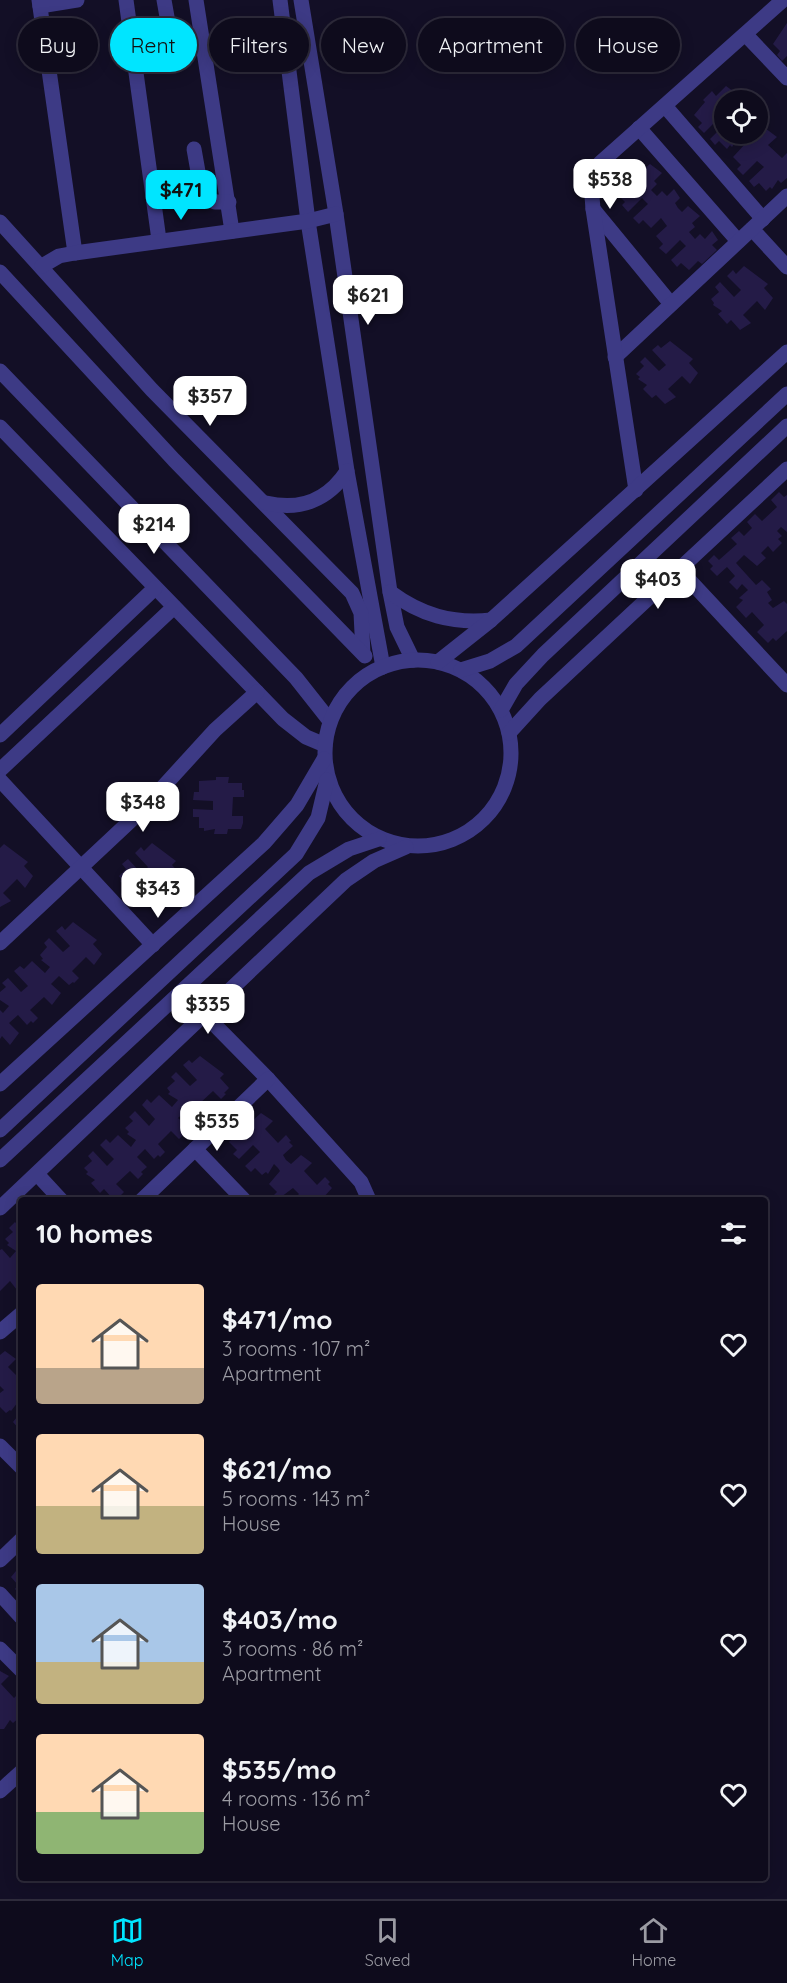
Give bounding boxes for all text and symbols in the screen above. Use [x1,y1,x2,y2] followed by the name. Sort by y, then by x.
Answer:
[18,18,98,72] chip: Buy
[110,18,197,72] chip: Rent
[209,18,309,72] chip: Filters
[321,18,406,72] chip: New
[418,18,564,72] chip: Apartment
[576,18,680,72] chip: House
[714,90,768,144] map controls
[714,90,768,144] button: locate
[574,159,646,210] pin: $538
[587,166,633,191] text: $538
[145,170,217,221] pin: $471
[160,177,202,202] text: $471
[332,275,404,326] pin: $621
[347,282,389,307] text: $621
[174,376,246,427] pin: $357
[187,383,233,408] text: $357
[118,504,190,555] pin: $214
[133,511,175,536] text: $214
[622,559,694,610] pin: $403
[635,566,681,591] text: $403
[107,782,179,833] pin: $348
[120,789,166,814] text: $348
[122,868,194,919] pin: $343
[135,875,181,900] text: $343
[172,984,244,1035] pin: $335
[186,991,230,1016] text: $335
[181,1101,253,1152] pin: $535
[194,1108,240,1133] text: $535
[36,1217,153,1250] text: 10 homes
[717,1217,750,1250] icon: filters
[222,1303,332,1336] text: $471/mo
[84,1308,156,1380] icon: home
[717,1328,750,1361] icon: heart
[222,1336,370,1361] text: 3 rooms · 107 m²
[222,1361,322,1386] text: Apartment
[222,1453,332,1486] text: $621/mo
[84,1458,156,1530] icon: home
[717,1478,750,1511] icon: heart
[222,1486,370,1511] text: 5 rooms · 143 m²
[222,1511,281,1536] text: House
[222,1603,338,1636] text: $403/mo
[84,1608,156,1680] icon: home
[717,1628,750,1661] icon: heart
[222,1636,363,1661] text: 3 rooms · 86 m²
[222,1661,322,1686] text: Apartment
[222,1753,336,1786] text: $535/mo
[84,1758,156,1830] icon: home
[717,1778,750,1811] icon: heart
[222,1786,371,1811] text: 4 rooms · 136 m²
[222,1811,281,1836] text: House
[111,1914,144,1970] tab: Map
[365,1914,410,1970] tab: Saved
[632,1914,676,1970] tab: Home

